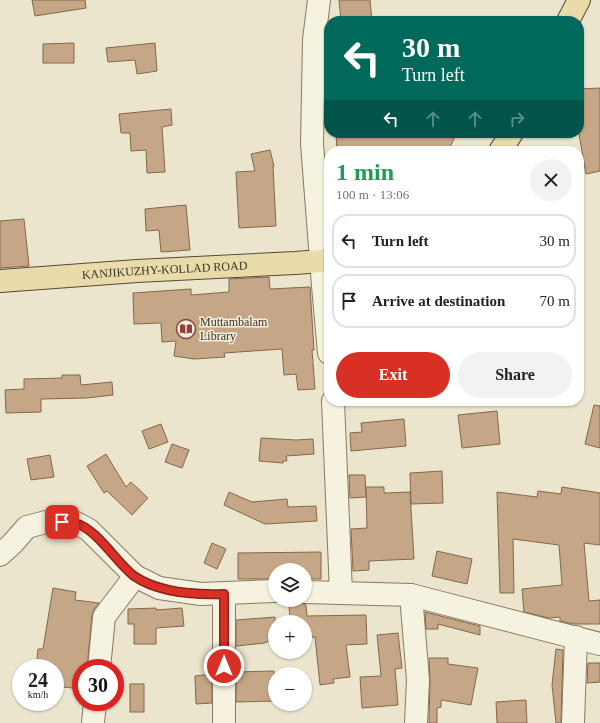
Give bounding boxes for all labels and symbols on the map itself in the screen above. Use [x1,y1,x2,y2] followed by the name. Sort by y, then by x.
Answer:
[81,258,248,282] street label: KANJIKUZHY-KOLLAD ROAD
[200,315,268,343] place label: Muttambalam Library
[175,318,197,340] library icon: Muttambalam Library
[45,505,79,539] pin
[203,645,245,687] position arrow
[72,659,124,711] speed limit sign: 30

